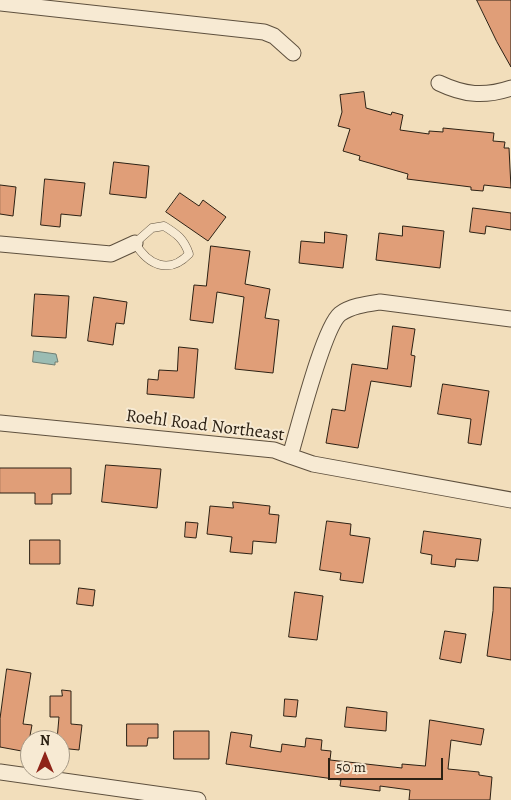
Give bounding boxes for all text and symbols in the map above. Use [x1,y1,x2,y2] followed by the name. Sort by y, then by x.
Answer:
[124,406,286,446] street label: Roehl Road Northeast
[20,730,70,780] north arrow
[40,731,50,750] text: N
[331,748,446,780] scale bar
[336,757,366,777] text: 50 m

